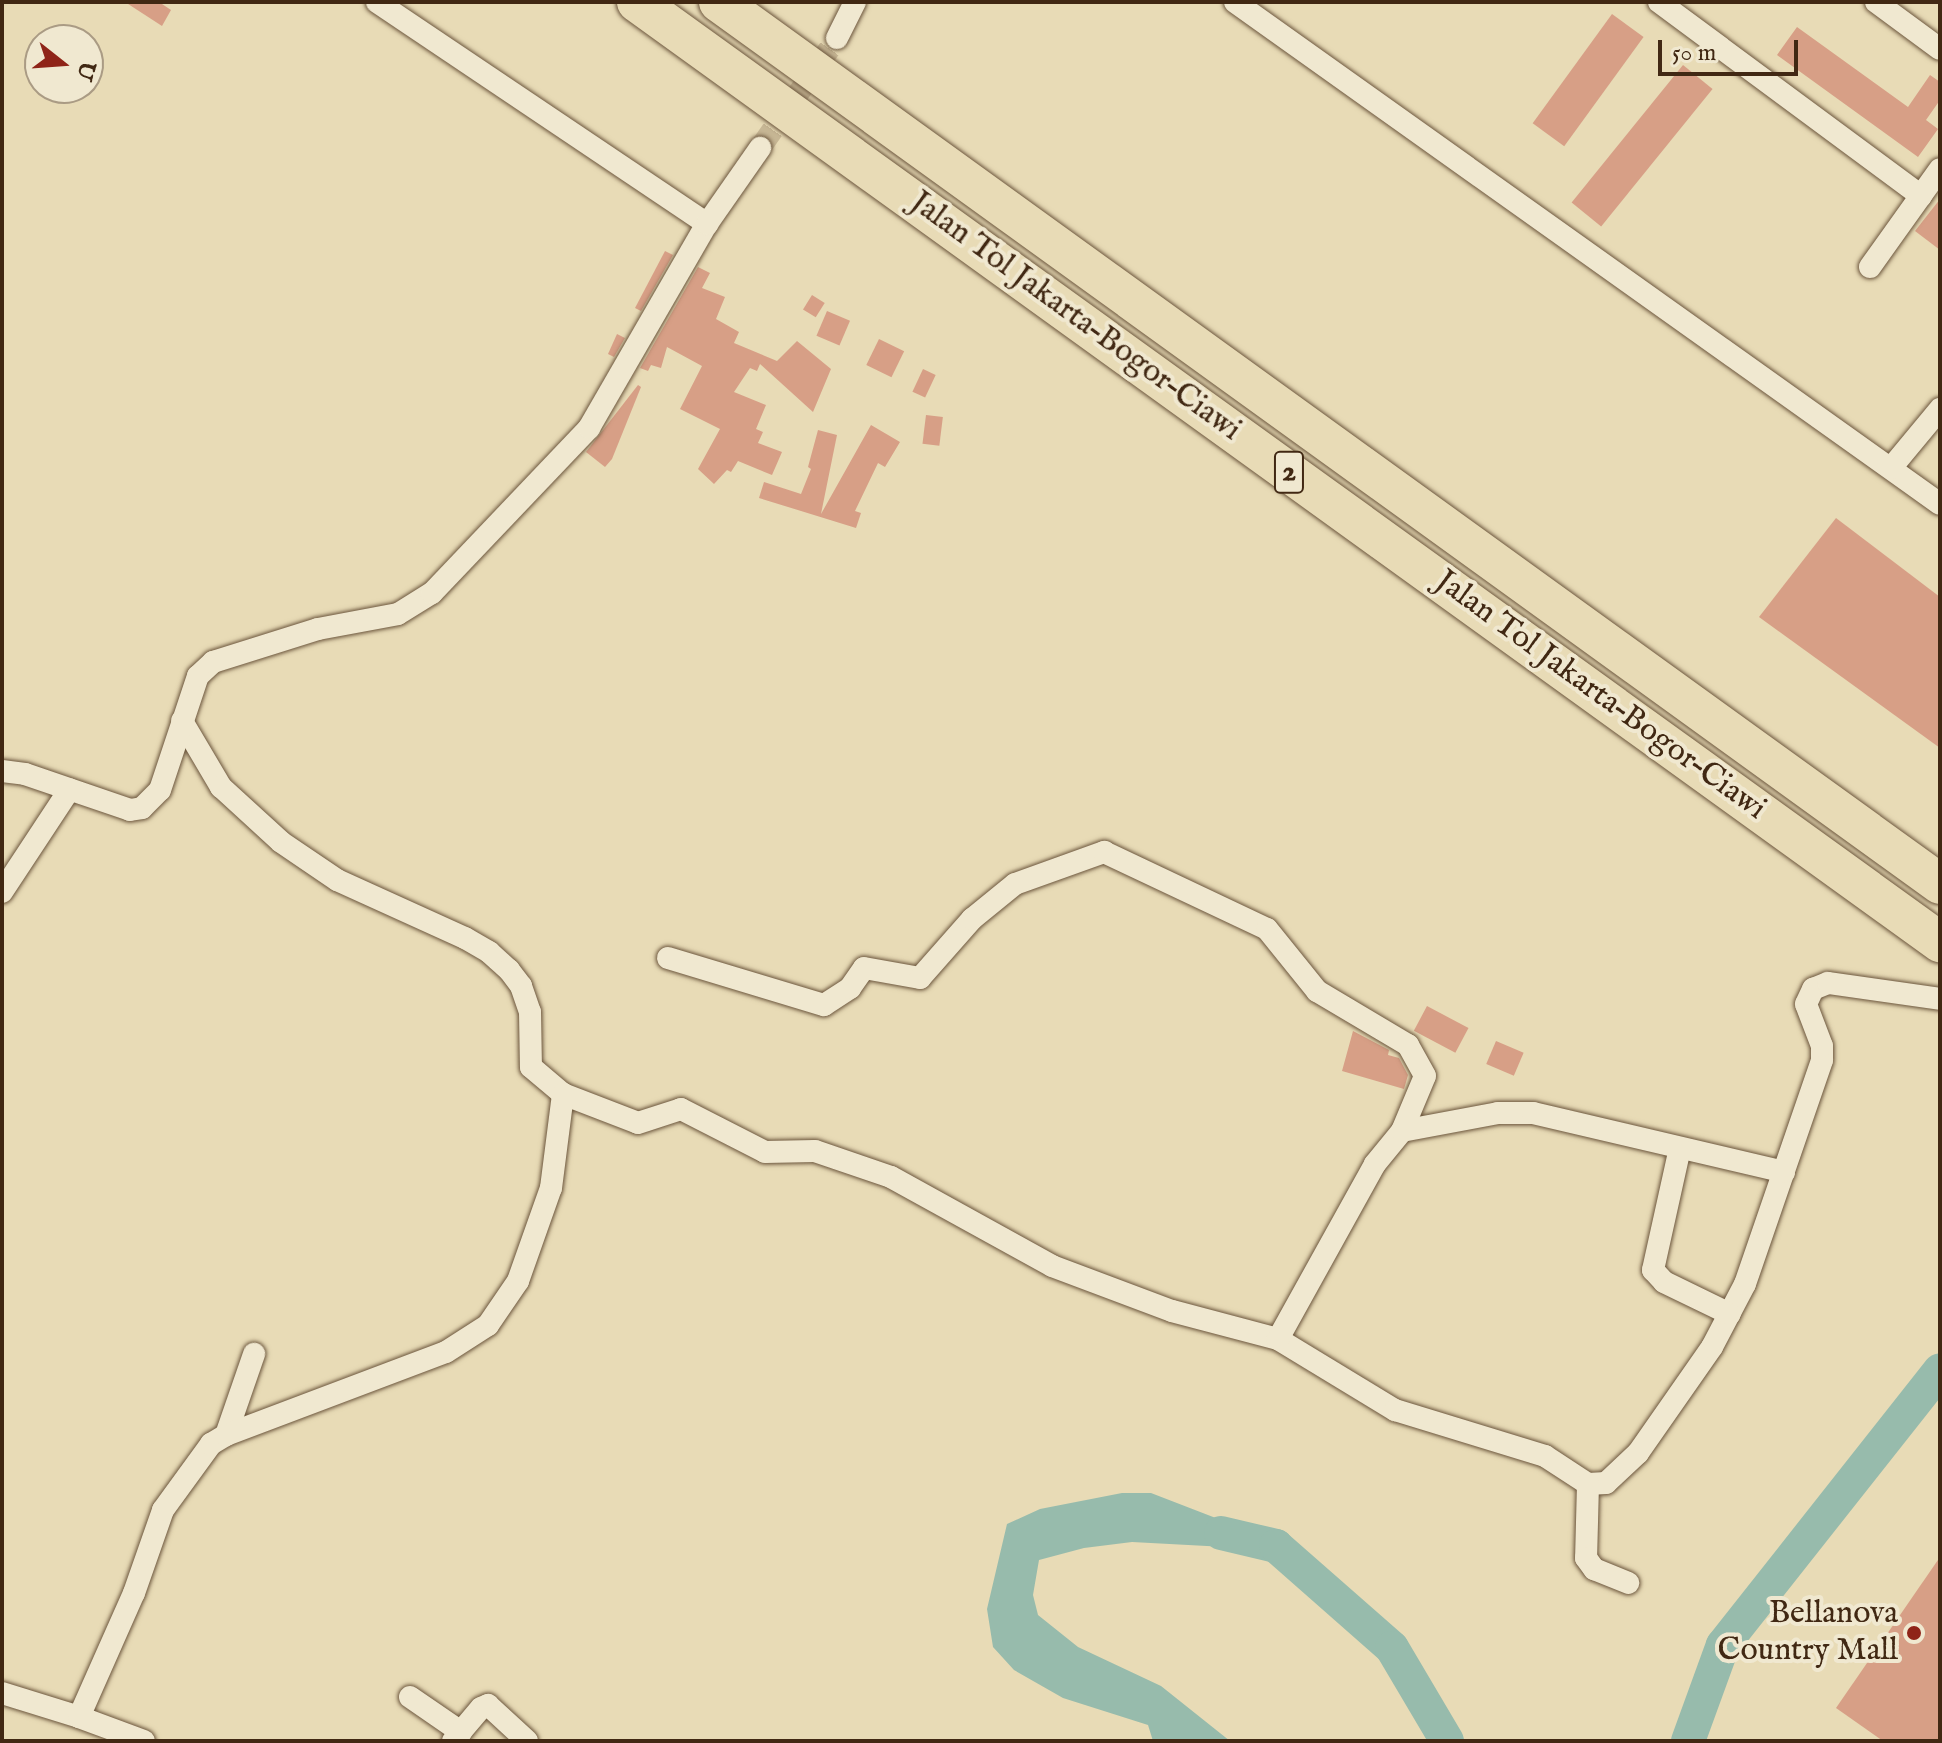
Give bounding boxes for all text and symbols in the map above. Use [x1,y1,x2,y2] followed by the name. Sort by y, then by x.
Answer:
[24,24,104,104] north arrow
[1662,24,1802,74] scale bar
[1672,38,1716,69] text: 50 m
[69,57,101,83] text: U
[902,184,1248,450] street label: Jalan Tol Jakarta–Bogor–Ciawi
[1273,446,1305,498] road number: 2
[1427,563,1773,829] street label: Jalan Tol Jakarta–Bogor–Ciawi
[1718,1596,1898,1671] place label: Bellanova Country Mall
[1905,1624,1923,1642] marker: Bellanova Country Mall

